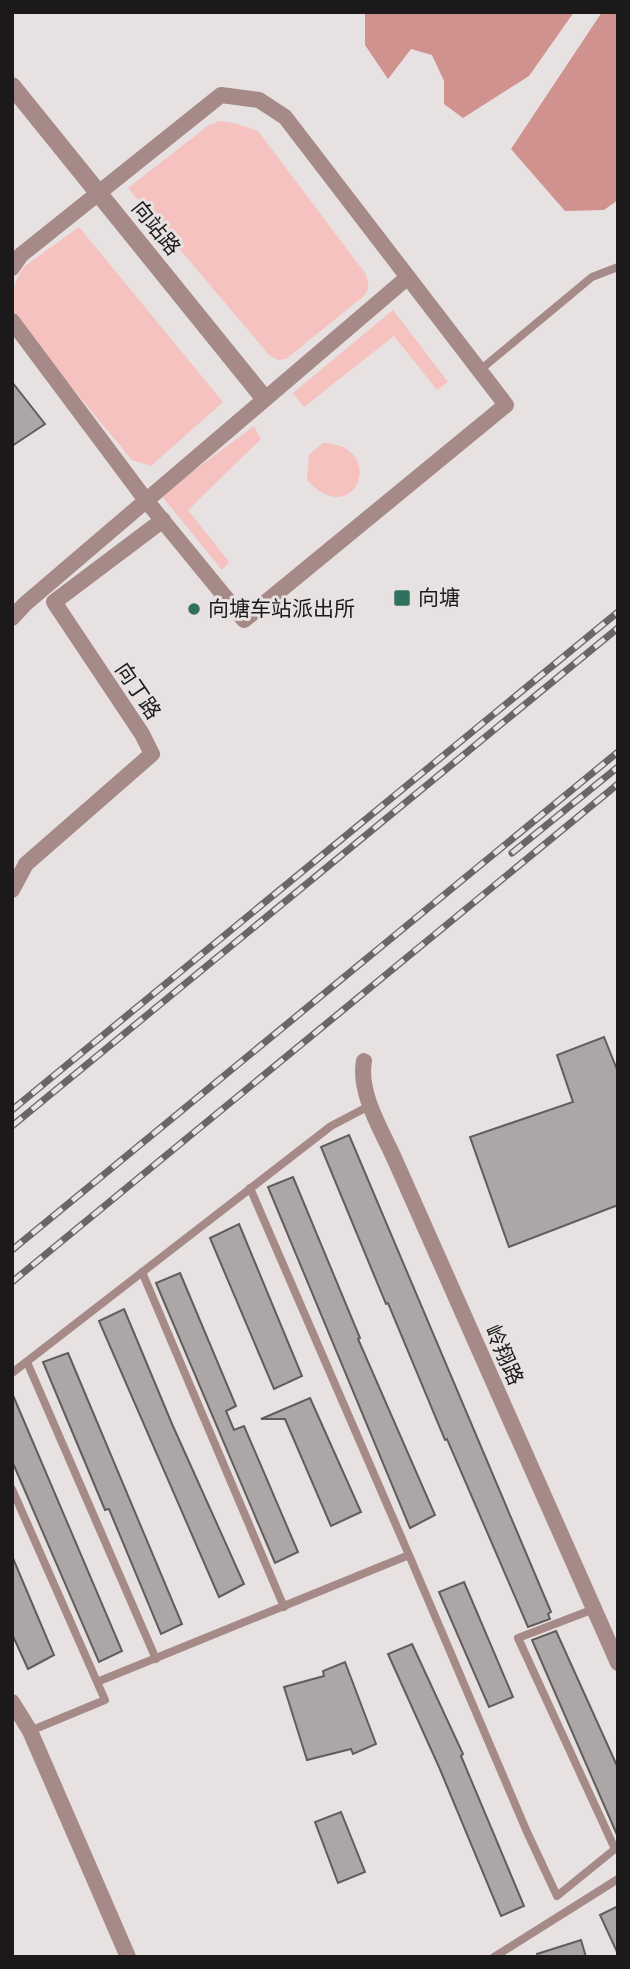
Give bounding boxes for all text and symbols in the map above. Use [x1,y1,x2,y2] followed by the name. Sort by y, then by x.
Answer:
[125,194,187,262] street label: 向站路
[418,583,460,613] place label: 向塘
[392,588,412,608] marker: 向塘
[208,594,355,624] place label: 向塘车站派出所
[186,601,202,617] marker: 向塘车站派出所
[108,656,168,726] street label: 向丁路
[477,1320,531,1390] street label: 岭翔路

